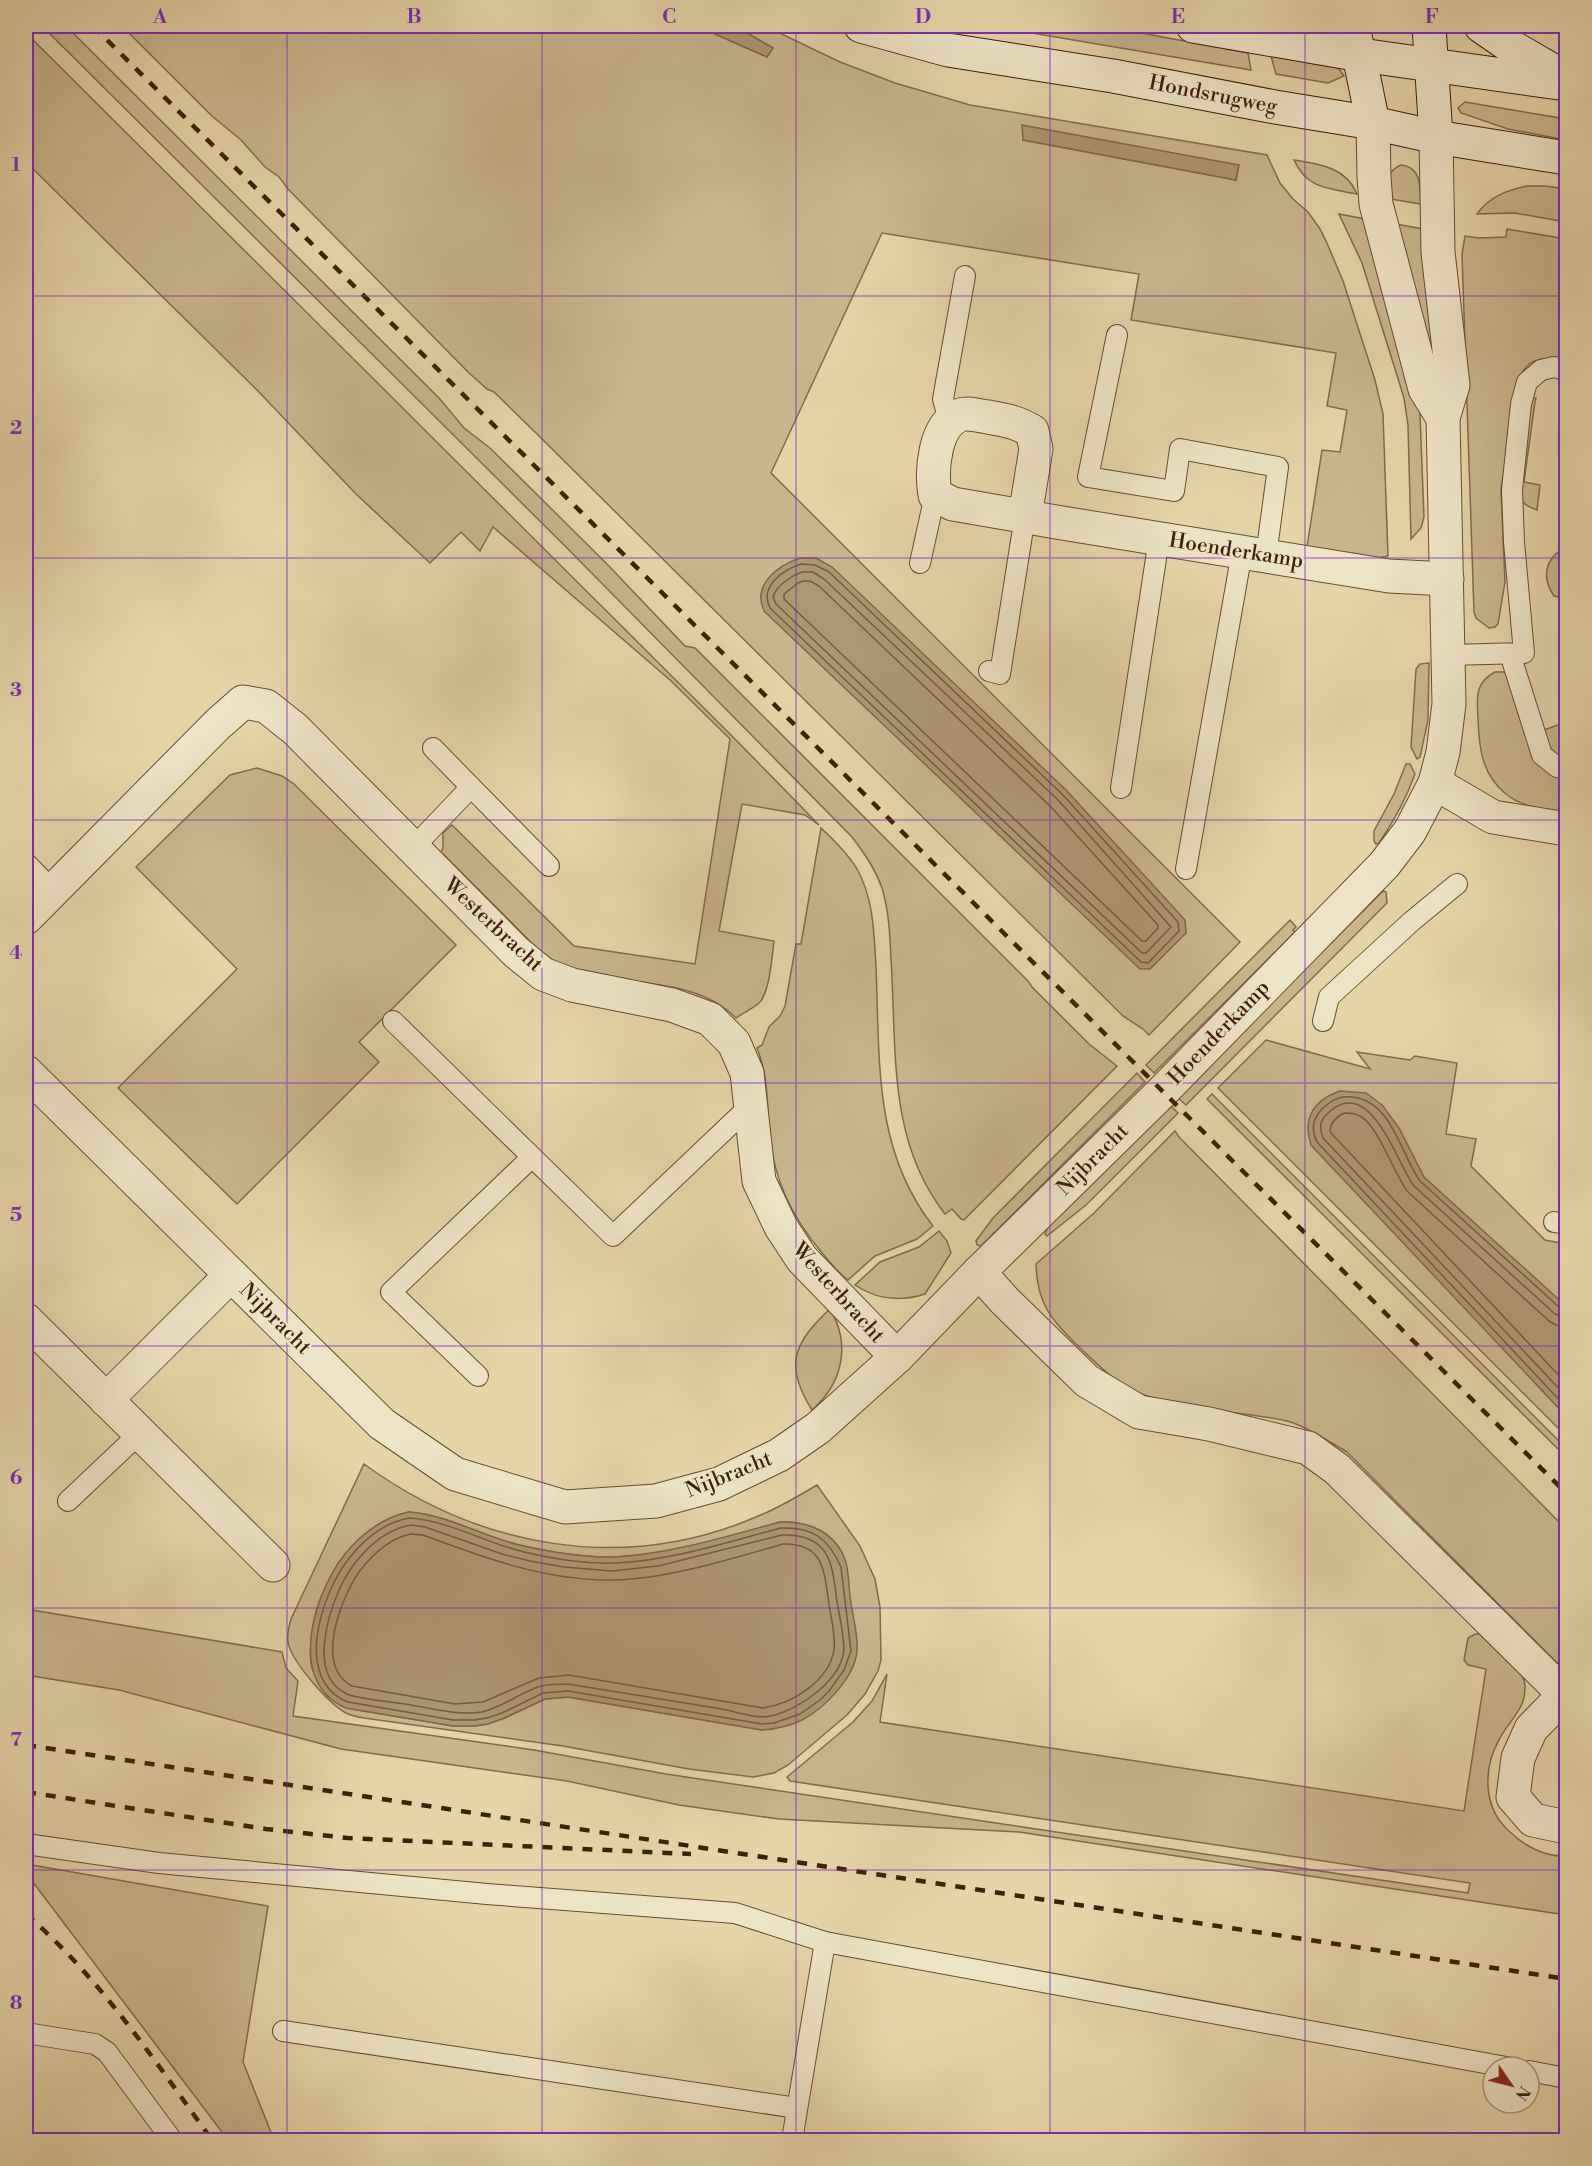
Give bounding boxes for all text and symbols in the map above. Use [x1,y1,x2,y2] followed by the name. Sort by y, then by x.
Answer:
[152,5,168,30] text: A
[406,5,422,30] text: B
[662,5,676,30] text: C
[915,5,931,30] text: D
[1171,5,1185,30] text: E
[1425,5,1439,30] text: F
[1146,70,1280,120] street label: Hondsrugweg
[11,153,21,178] text: 1
[10,416,22,441] text: 2
[1167,528,1305,574] street label: Hoenderkamp
[10,678,22,703] text: 3
[437,872,549,978] street label: Westerbracht
[9,941,23,966] text: 4
[1162,975,1276,1091] street label: Hoenderkamp
[1052,1118,1135,1201] street label: Nijbracht
[10,1203,22,1228] text: 5
[785,1237,890,1349] street label: Westerbracht
[234,1278,317,1361] street label: Nijbracht
[682,1446,777,1504] street label: Nijbracht
[10,1466,23,1491] text: 6
[10,1728,22,1753] text: 7
[10,1991,23,2016] text: 8
[1481,2055,1541,2115] north arrow
[1510,2082,1534,2104] text: N

